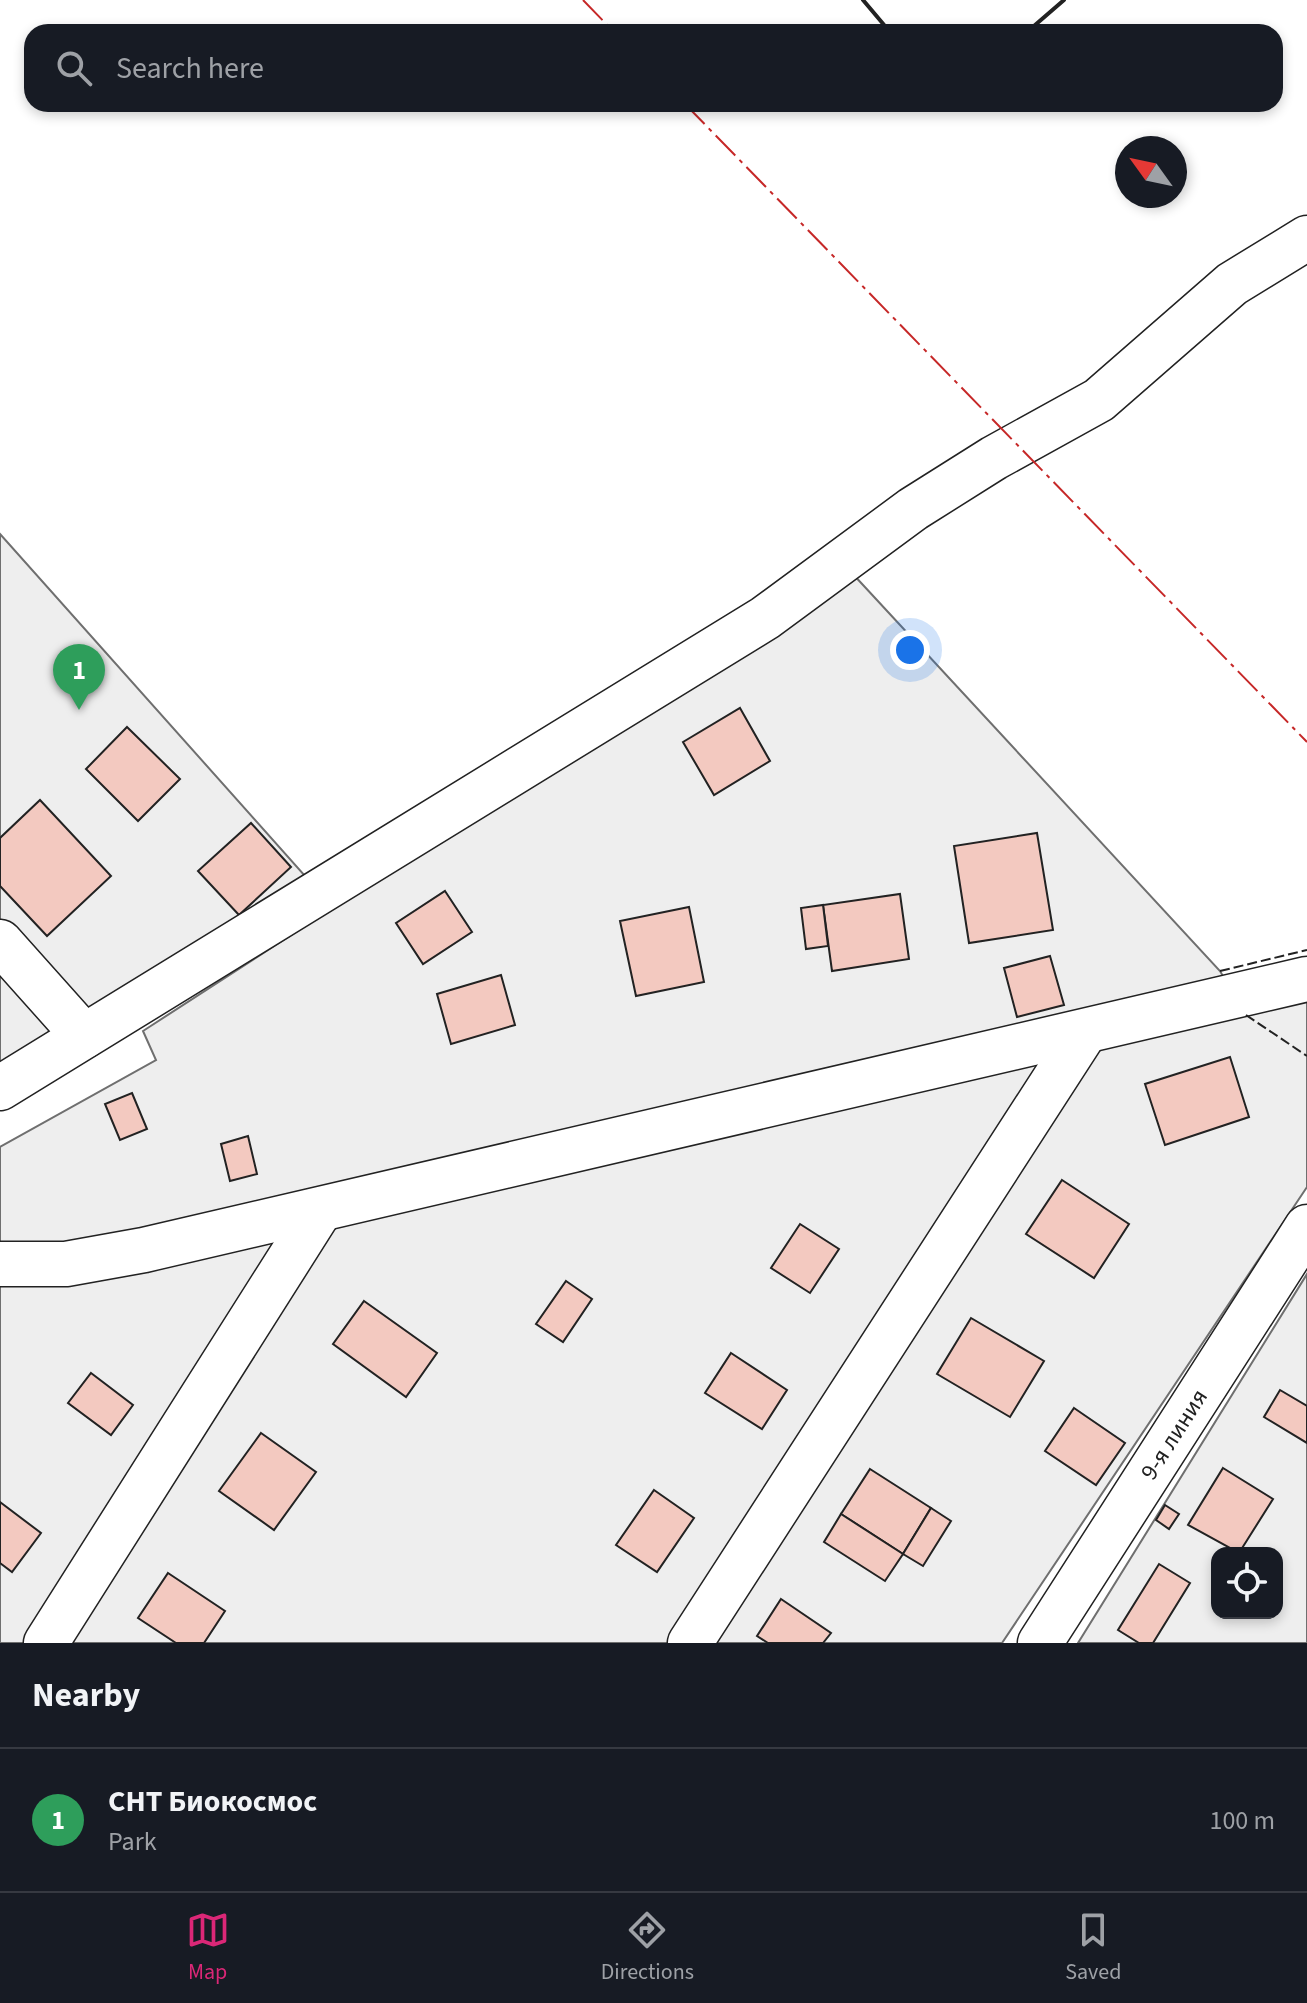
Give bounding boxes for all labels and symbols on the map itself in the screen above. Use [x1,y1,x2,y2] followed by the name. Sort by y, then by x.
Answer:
[1115,136,1187,208] north arrow
[890,630,930,670] your location
[53,644,105,710] pin: 1
[1132,1382,1217,1487] street label: 9-я линия

